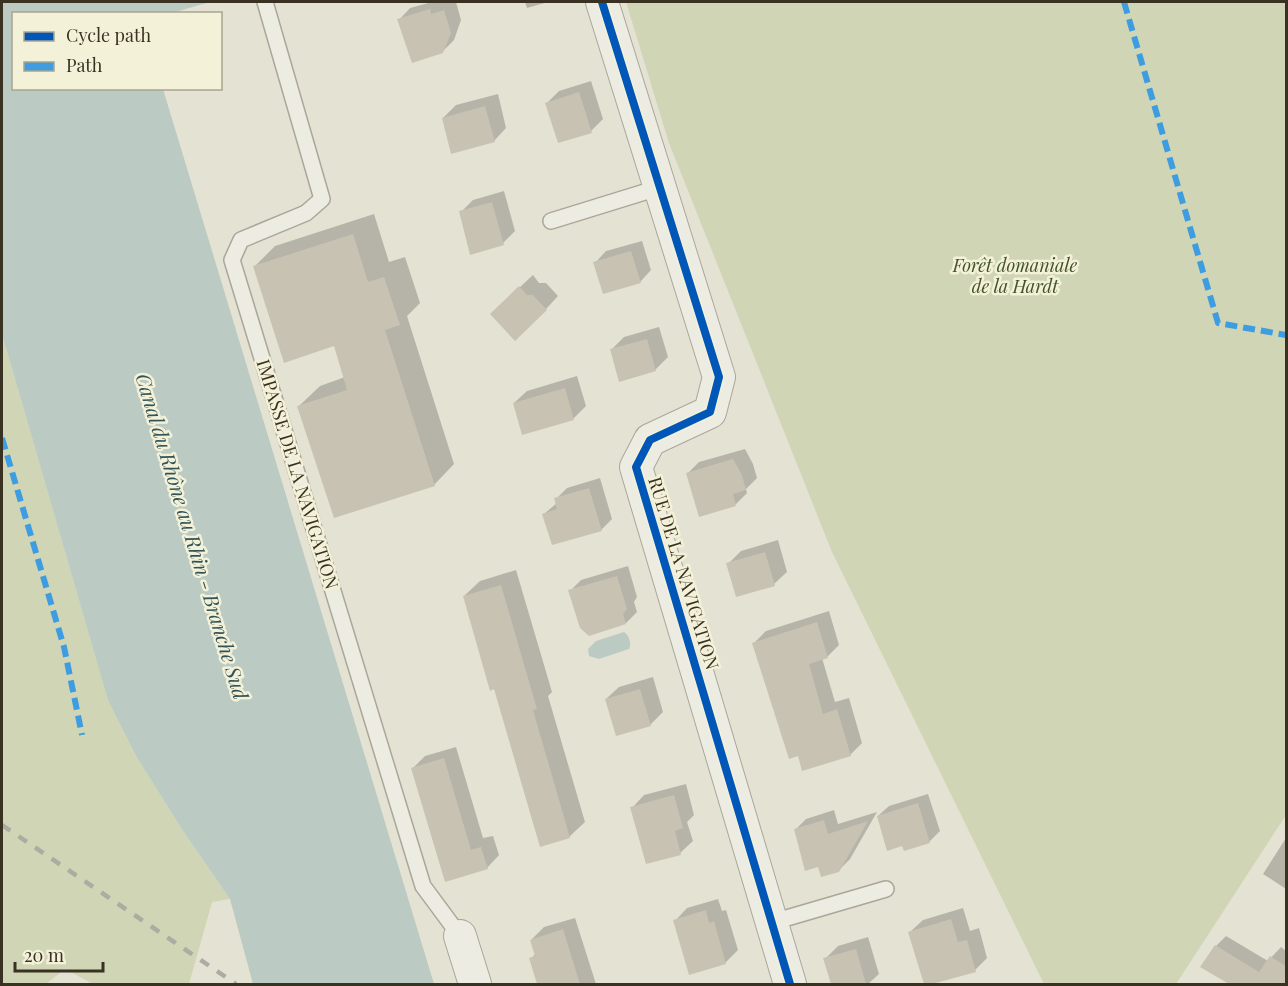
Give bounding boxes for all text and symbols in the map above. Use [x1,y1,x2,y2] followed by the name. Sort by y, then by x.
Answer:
[12,12,222,90] legend
[66,23,151,47] text: Cycle path
[66,53,103,77] text: Path
[952,253,1077,298] park label: Forêt domaniale de la Hardt
[252,356,344,592] street label: IMPASSE DE LA NAVIGATION
[130,370,256,704] water label: Canal du Rhône au Rhin - Branche Sud
[643,474,725,673] street label: RUE DE LA NAVIGATION
[15,935,104,973] scale bar
[24,943,64,967] text: 20 m

